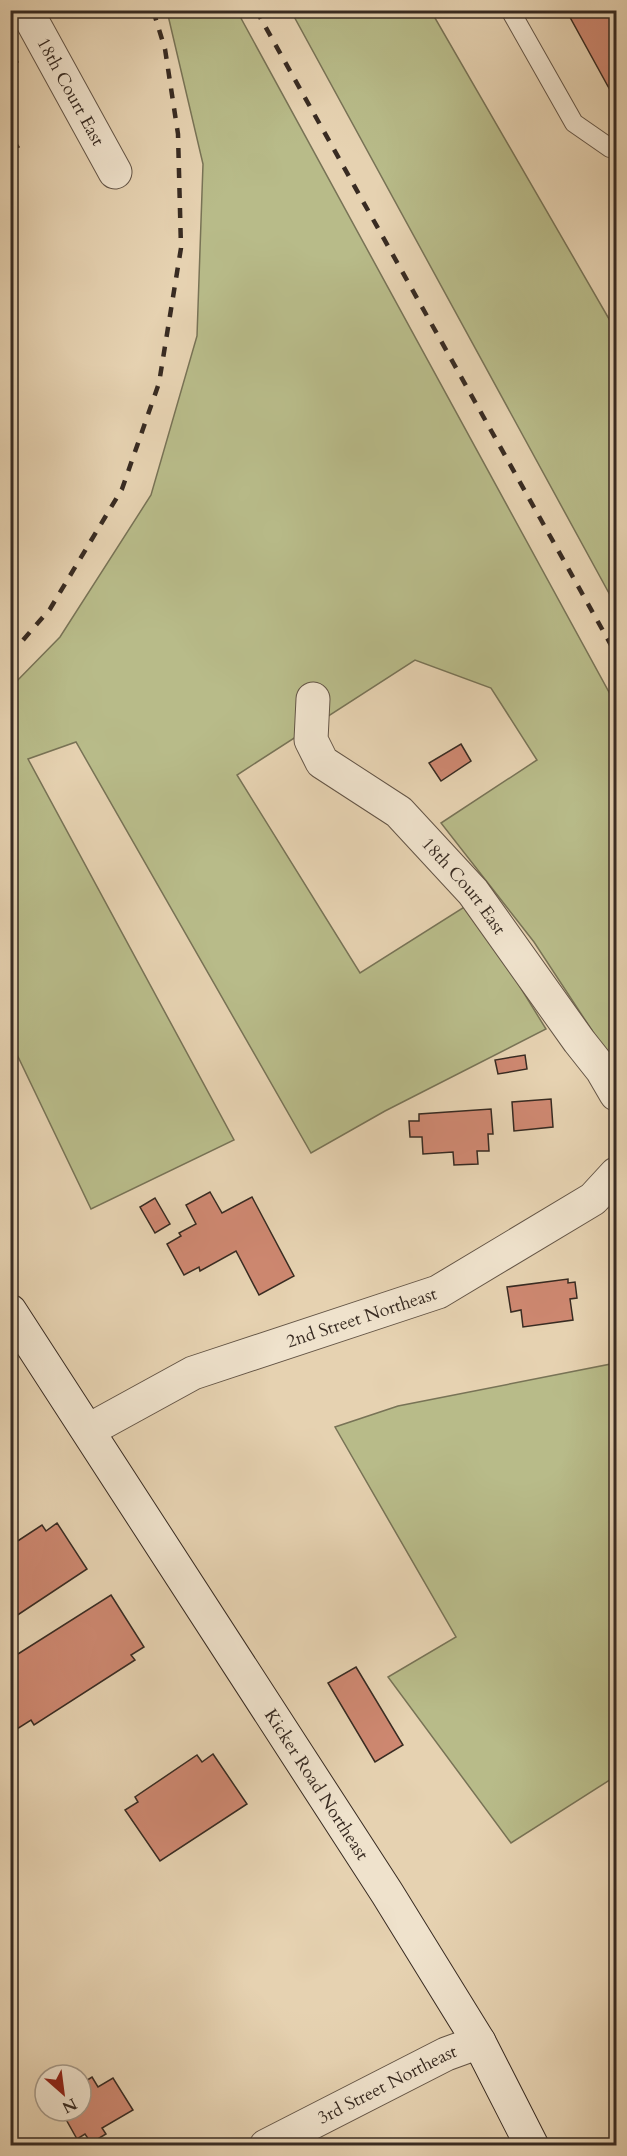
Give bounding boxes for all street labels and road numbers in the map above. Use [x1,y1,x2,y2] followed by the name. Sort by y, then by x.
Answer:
[30,33,110,151] street label: 18th Court East
[416,832,512,940] street label: 18th Court East
[283,1281,440,1354] street label: 2nd Street Northeast
[258,1704,375,1865] street label: Kicker Road Northeast
[313,2039,461,2131] street label: 3rd Street Northeast

